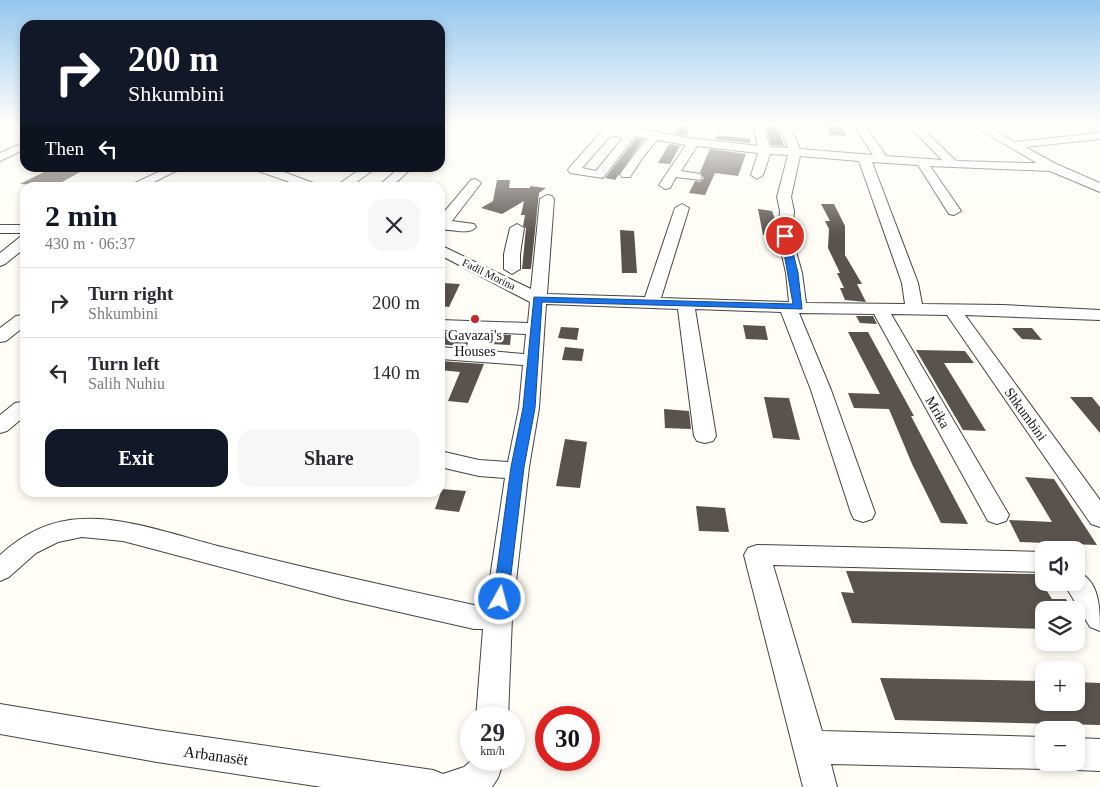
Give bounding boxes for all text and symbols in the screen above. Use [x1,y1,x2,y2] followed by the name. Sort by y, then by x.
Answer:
[45,40,110,105] icon: right
[128,40,218,79] text: 200 m
[128,81,225,106] text: Shkumbini
[94,135,122,163] icon: left
[45,138,84,159] text: Then
[45,199,118,232] text: 2 min
[368,199,420,251] button: close
[764,215,806,257] pin
[771,222,799,250] icon: arrive
[45,235,135,252] text: 430 m · 06:37
[460,256,518,292] street label: Fadil Morina
[88,283,173,304] text: Turn right
[45,289,73,317] icon: right
[372,292,420,313] text: 200 m
[88,305,158,322] text: Shkumbini
[469,313,481,325] marker: Gavazaj's Houses
[448,328,502,359] place label: Gavazaj's Houses
[88,353,160,374] text: Turn left
[45,359,73,387] icon: left
[372,362,420,383] text: 140 m
[88,375,165,392] text: Salih Nuhiu
[1001,385,1050,444] street label: Shkumbini
[923,394,953,431] street label: Mrika
[45,429,228,487] button: Exit
[238,429,420,487] button: Share
[1035,541,1085,771] map controls
[1035,541,1085,591] button: sound
[473,572,525,624] position arrow
[1035,601,1085,651] button: layers
[1035,661,1085,711] button: +
[535,706,600,771] speed limit sign: 30
[480,719,505,746] text: 29
[1035,721,1085,771] button: −
[183,743,250,769] street label: Arbanasët
[480,744,505,758] text: km/h

